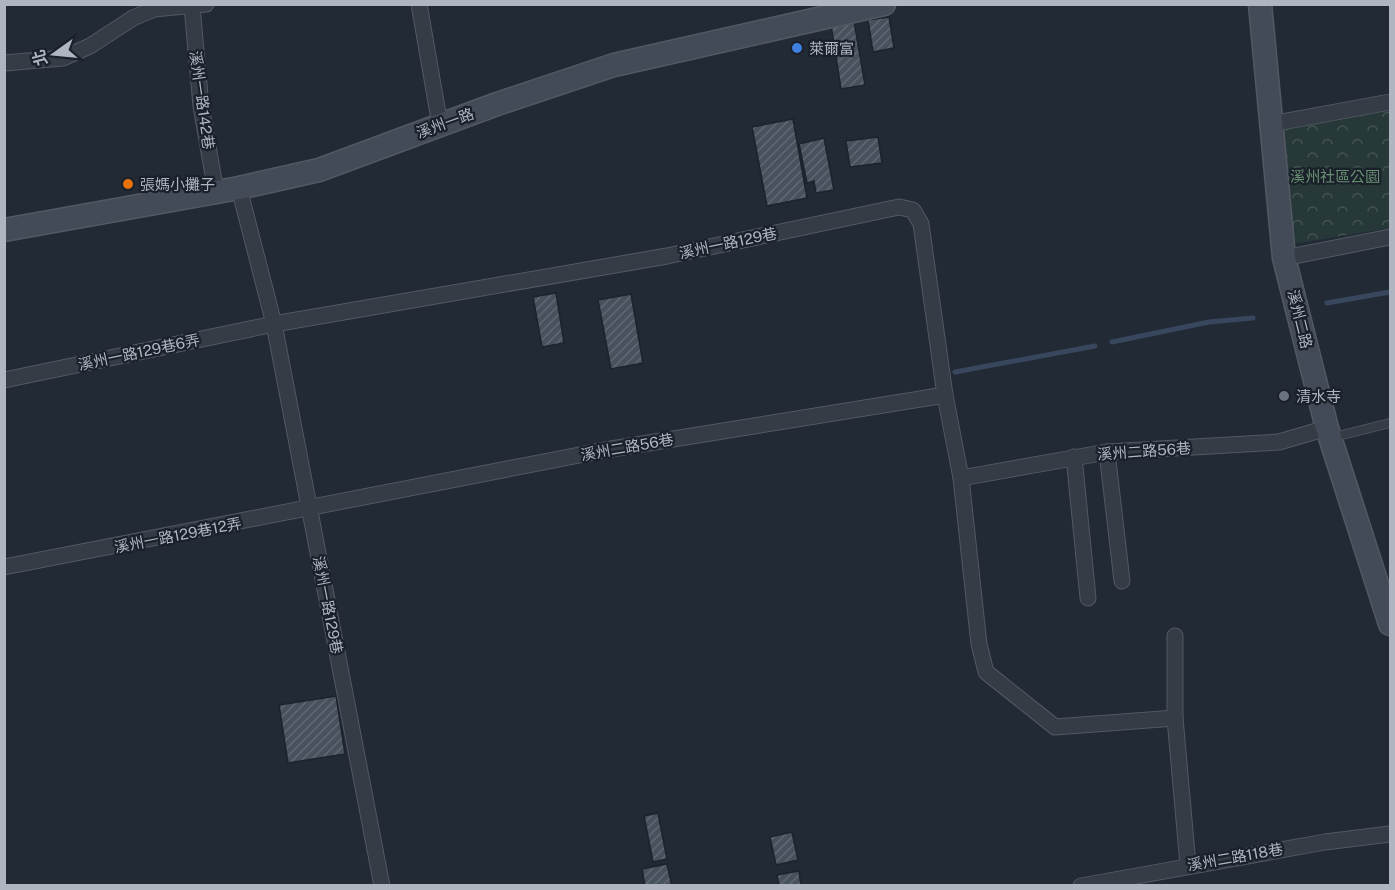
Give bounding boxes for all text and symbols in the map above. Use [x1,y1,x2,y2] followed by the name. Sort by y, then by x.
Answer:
[24,24,84,84] north arrow
[809,40,854,57] place label: 萊爾富
[790,41,804,55] marker: 萊爾富
[29,48,51,68] text: 北
[187,50,217,150] street label: 溪州一路142巷
[414,105,476,141] street label: 溪州一路
[1290,168,1380,185] park label: 溪州社區公園
[140,176,215,193] place label: 張媽小攤子
[121,177,135,191] marker: 張媽小攤子
[678,224,778,262] street label: 溪州一路129巷
[1284,288,1316,350] street label: 溪州二路
[77,331,201,373] street label: 溪州一路129巷6弄
[1296,388,1341,405] place label: 清水寺
[1277,389,1291,403] marker: 清水寺
[579,430,675,464] street label: 溪州二路56巷
[1097,439,1191,463] street label: 溪州二路56巷
[113,514,243,556] street label: 溪州一路129巷12弄
[310,555,346,655] street label: 溪州一路129巷
[1186,840,1284,874] street label: 溪州二路118巷

